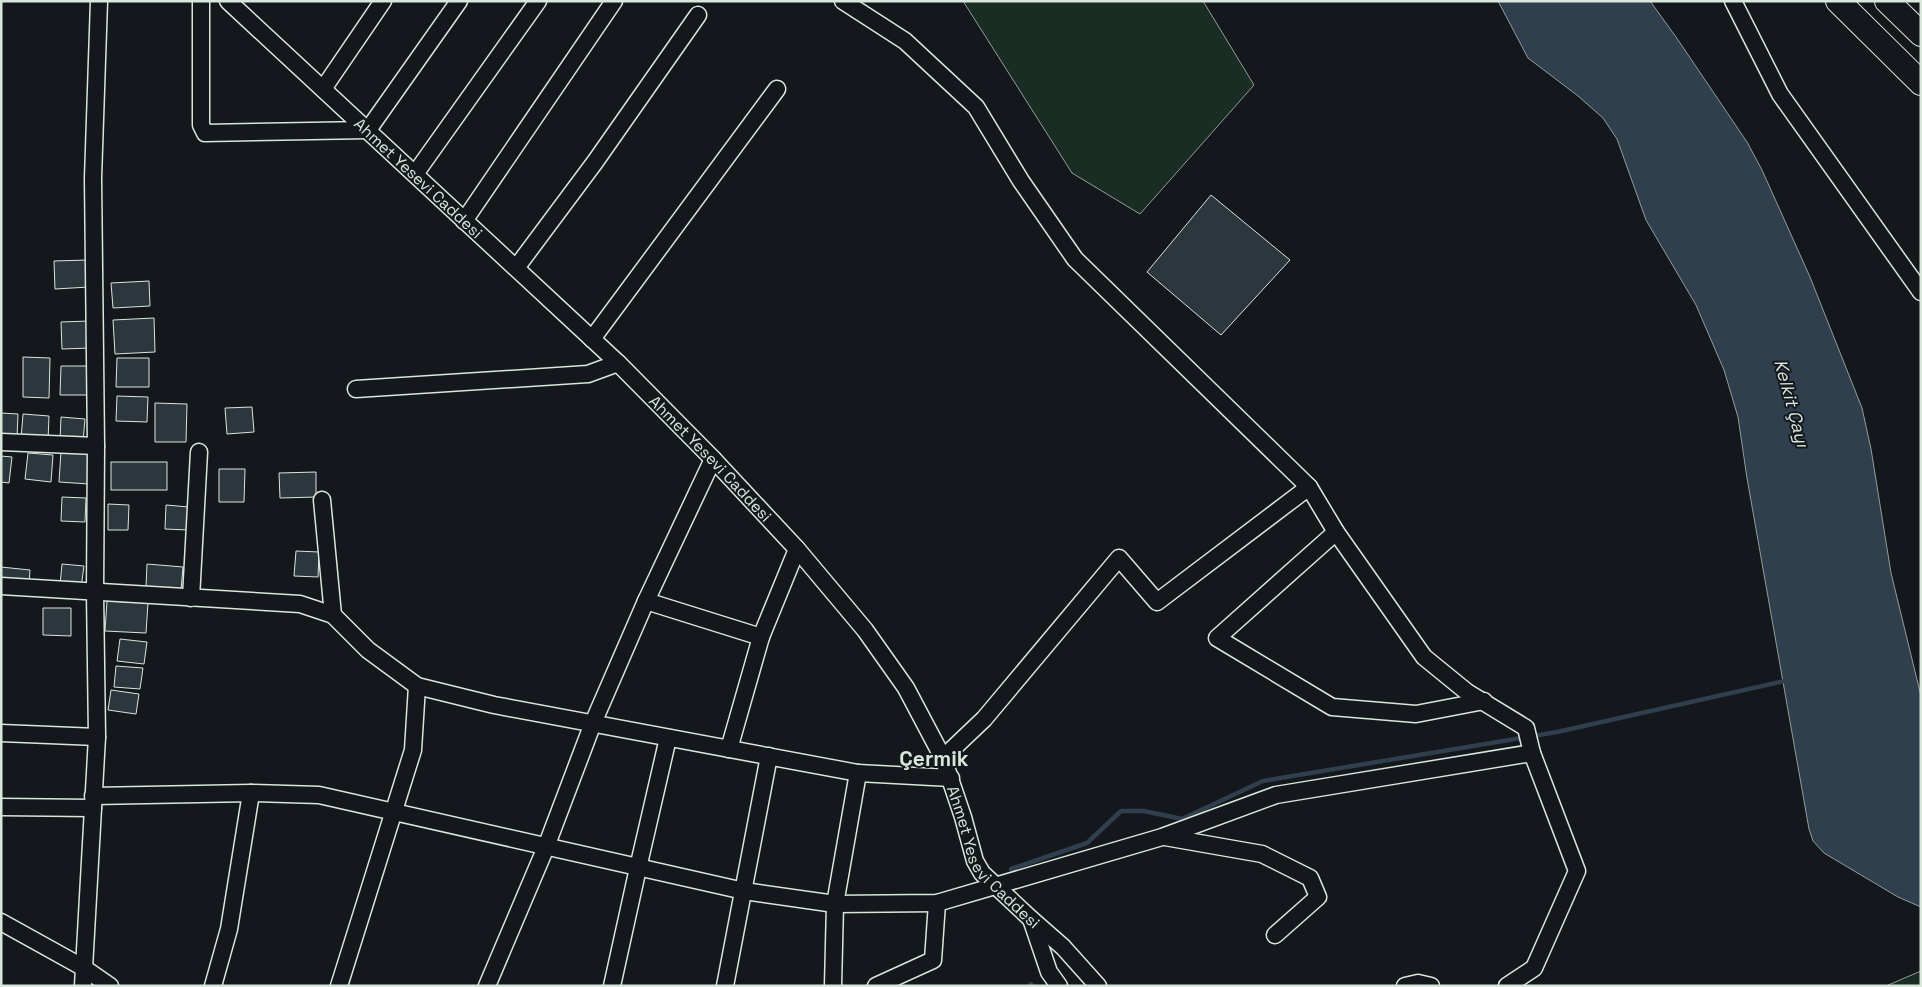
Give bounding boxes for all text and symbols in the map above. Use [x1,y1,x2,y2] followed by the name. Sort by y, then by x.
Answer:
[350,113,487,243] street label: Ahmet Yesevi Caddesi
[1769,357,1815,451] water label: Kelkit Çayı
[645,390,777,526] street label: Ahmet Yesevi Caddesi
[899,745,969,772] district label: Çermik
[943,783,1044,933] street label: Ahmet Yesevi Caddesi

